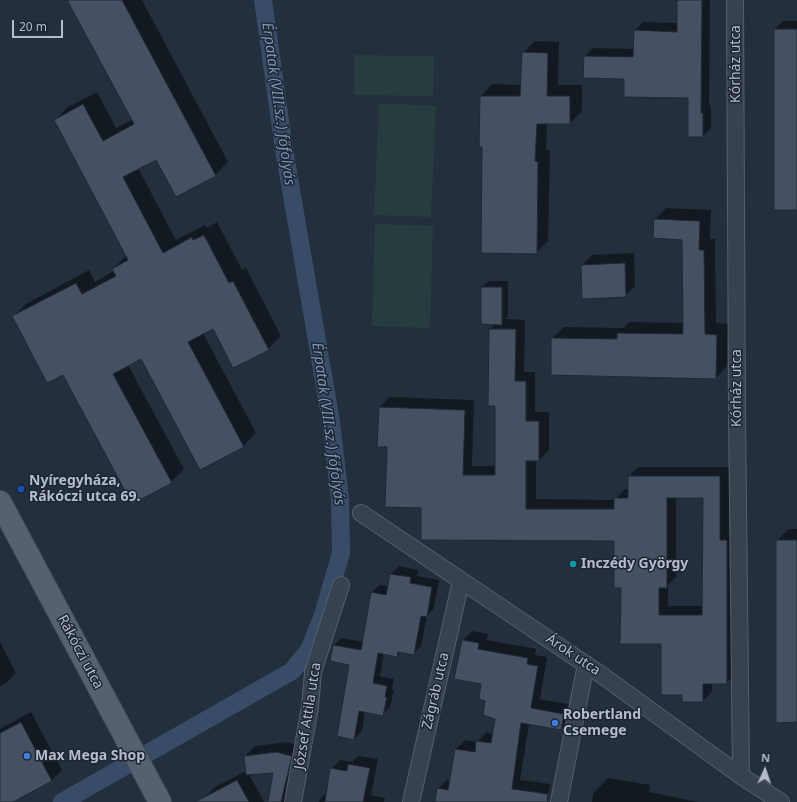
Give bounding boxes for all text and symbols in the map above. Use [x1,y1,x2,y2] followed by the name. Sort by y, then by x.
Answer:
[14,12,65,38] scale bar
[19,18,47,35] text: 20 m
[258,21,298,187] water label: Érpatak (VIII.sz.) főfolyás
[728,25,744,103] street label: Kórház utca
[308,341,348,507] water label: Érpatak (VIII.sz.) főfolyás
[729,349,745,427] street label: Kórház utca
[29,473,140,506] place label: Nyíregyháza, Rákóczi utca 69.
[16,484,26,494] marker: Nyíregyháza, Rákóczi utca 69.
[581,556,688,572] place label: Inczédy György
[568,559,578,569] marker: Inczédy György
[53,612,107,692] street label: Rákóczi utca
[542,631,604,679] street label: Árok utca
[419,651,453,731] street label: Zágráb utca
[291,661,325,771] street label: József Attila utca
[563,707,641,740] place label: Robertland Csemege
[550,718,560,728] marker: Robertland Csemege
[35,748,145,764] place label: Max Mega Shop
[745,750,785,790] north arrow
[761,750,771,765] text: N
[22,751,32,761] marker: Max Mega Shop

